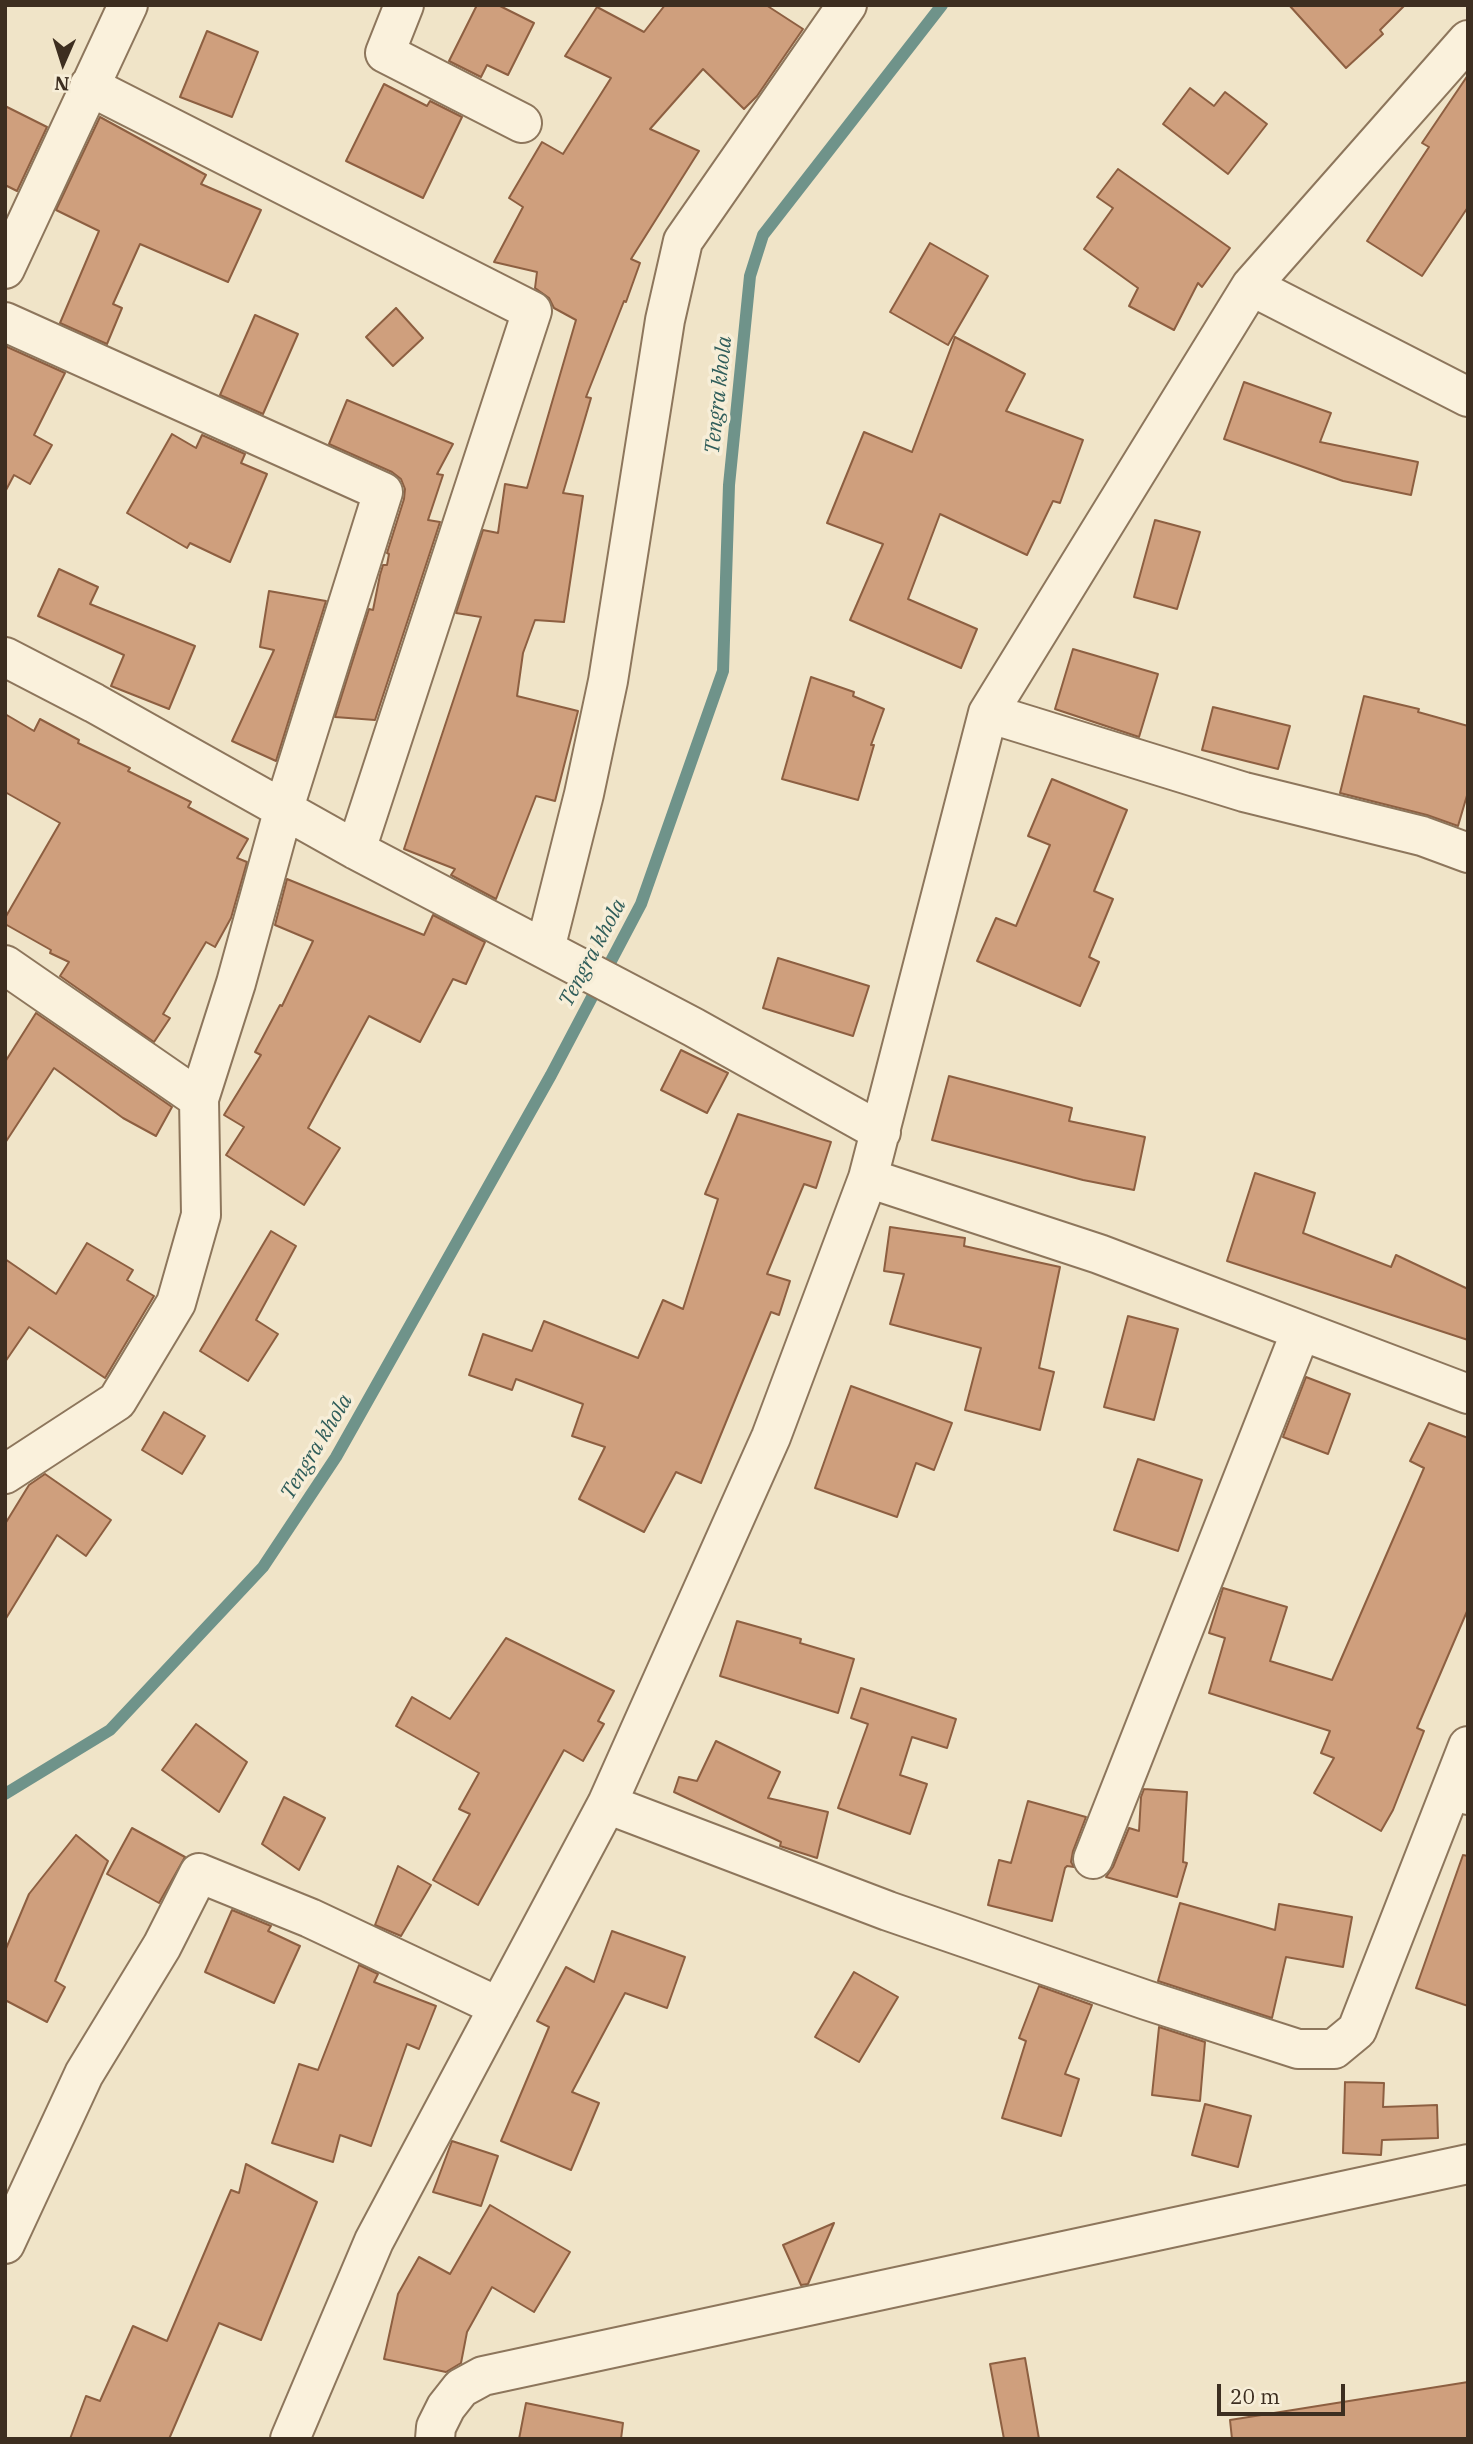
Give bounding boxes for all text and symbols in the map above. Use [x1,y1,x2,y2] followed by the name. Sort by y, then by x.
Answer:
[28,28,98,98] north arrow
[54,72,70,96] text: N
[700,335,738,455] water label: Tengra khola
[554,895,632,1011] water label: Tengra khola
[276,1390,358,1504] water label: Tengra khola
[1221,2370,1349,2414] scale bar
[1230,2382,1280,2410] text: 20 m

